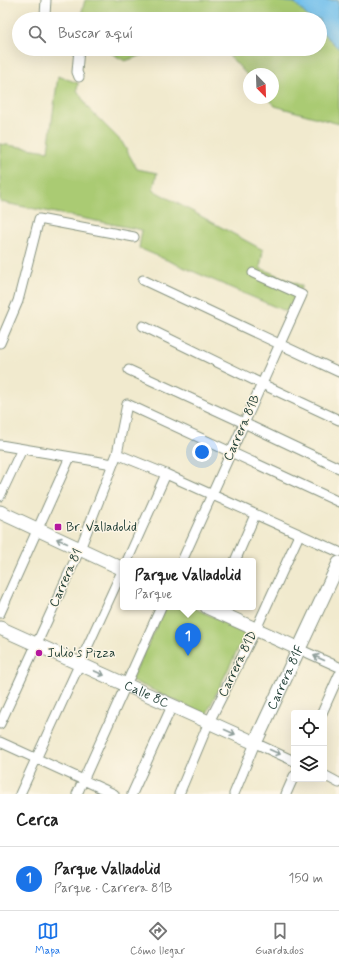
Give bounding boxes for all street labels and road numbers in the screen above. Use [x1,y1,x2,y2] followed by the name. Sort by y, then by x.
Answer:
[220,392,264,464] street label: Carrera 81B
[46,546,86,610] street label: Carrera 81
[215,628,261,700] street label: Carrera 81D
[263,642,308,713] street label: Carrera 81F
[121,677,172,712] street label: Calle 8C

